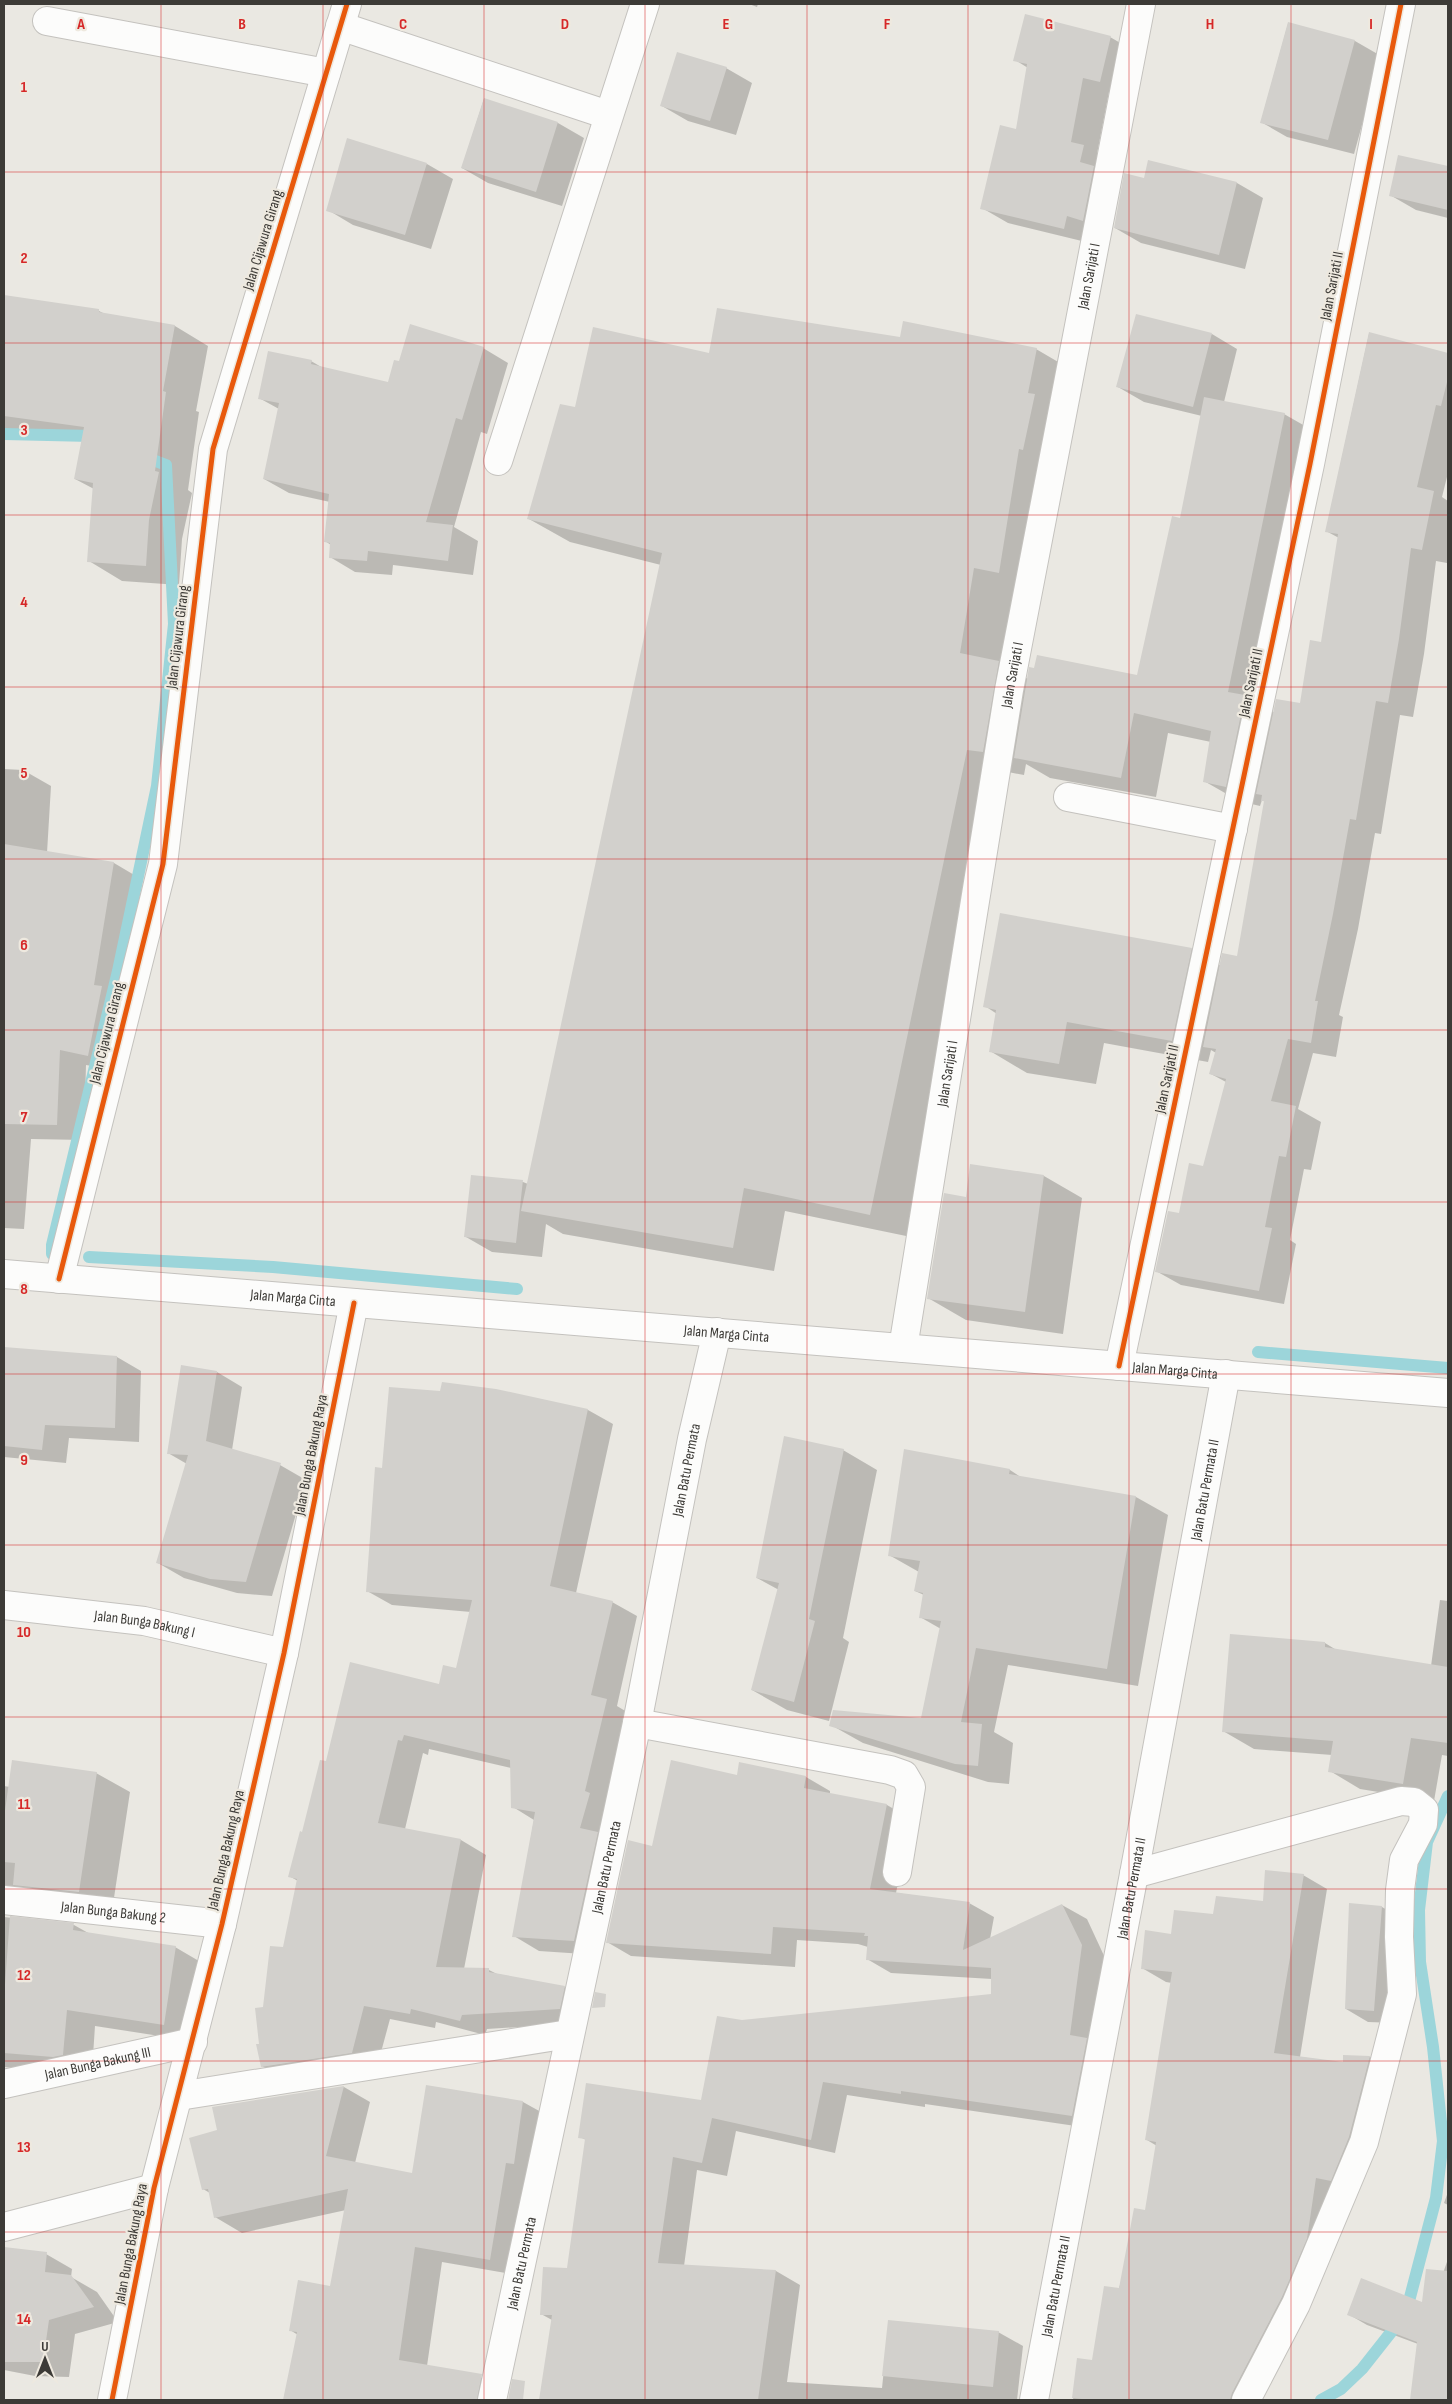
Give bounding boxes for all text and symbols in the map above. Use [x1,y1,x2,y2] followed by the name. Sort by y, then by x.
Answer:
[76,15,85,34] text: A
[238,15,246,34] text: B
[399,15,407,34] text: C
[561,15,569,34] text: D
[723,15,730,34] text: E
[884,15,891,34] text: F
[1045,15,1053,34] text: G
[1206,15,1214,34] text: H
[1369,15,1373,34] text: I
[21,78,28,97] text: 1
[238,187,287,294] street label: Jalan Cijawura Girang
[1073,241,1104,312] street label: Jalan Sarijati I
[20,249,28,268] text: 2
[1316,250,1348,323] street label: Jalan Sarijati II
[20,421,28,440] text: 3
[162,584,194,691] street label: Jalan Cijawura Girang
[20,593,28,612] text: 4
[997,640,1028,710] street label: Jalan Sarijati I
[1234,647,1268,720] street label: Jalan Sarijati II
[20,764,28,783] text: 5
[20,936,28,955] text: 6
[85,980,129,1087] street label: Jalan Cijawura Girang
[932,1039,962,1109] street label: Jalan Sarijati I
[1150,1043,1184,1116] street label: Jalan Sarijati II
[21,1108,28,1127] text: 7
[20,1280,28,1299] text: 8
[249,1285,337,1311] street label: Jalan Marga Cinta
[682,1320,770,1347] street label: Jalan Marga Cinta
[1131,1357,1219,1384] street label: Jalan Marga Cinta
[290,1393,332,1518] street label: Jalan Bunga Bakung Raya
[667,1421,705,1519] street label: Jalan Batu Permata
[1186,1438,1223,1543] street label: Jalan Batu Permata II
[20,1451,28,1470] text: 9
[92,1606,197,1642] street label: Jalan Bunga Bakung I
[17,1623,31,1642] text: 10
[203,1788,249,1913] street label: Jalan Bunga Bakung Raya
[18,1795,31,1814] text: 11
[587,1819,625,1916] street label: Jalan Batu Permata
[1112,1836,1150,1941] street label: Jalan Batu Permata II
[59,1897,167,1927] street label: Jalan Bunga Bakung 2
[17,1966,31,1985] text: 12
[42,2042,153,2084] street label: Jalan Bunga Bakung III
[17,2138,31,2157] text: 13
[110,2182,152,2307] street label: Jalan Bunga Bakung Raya
[502,2215,541,2312] street label: Jalan Batu Permata
[1037,2234,1075,2339] street label: Jalan Batu Permata II
[17,2310,31,2329] text: 14
[20,2334,70,2384] north arrow
[41,2338,49,2355] text: U

